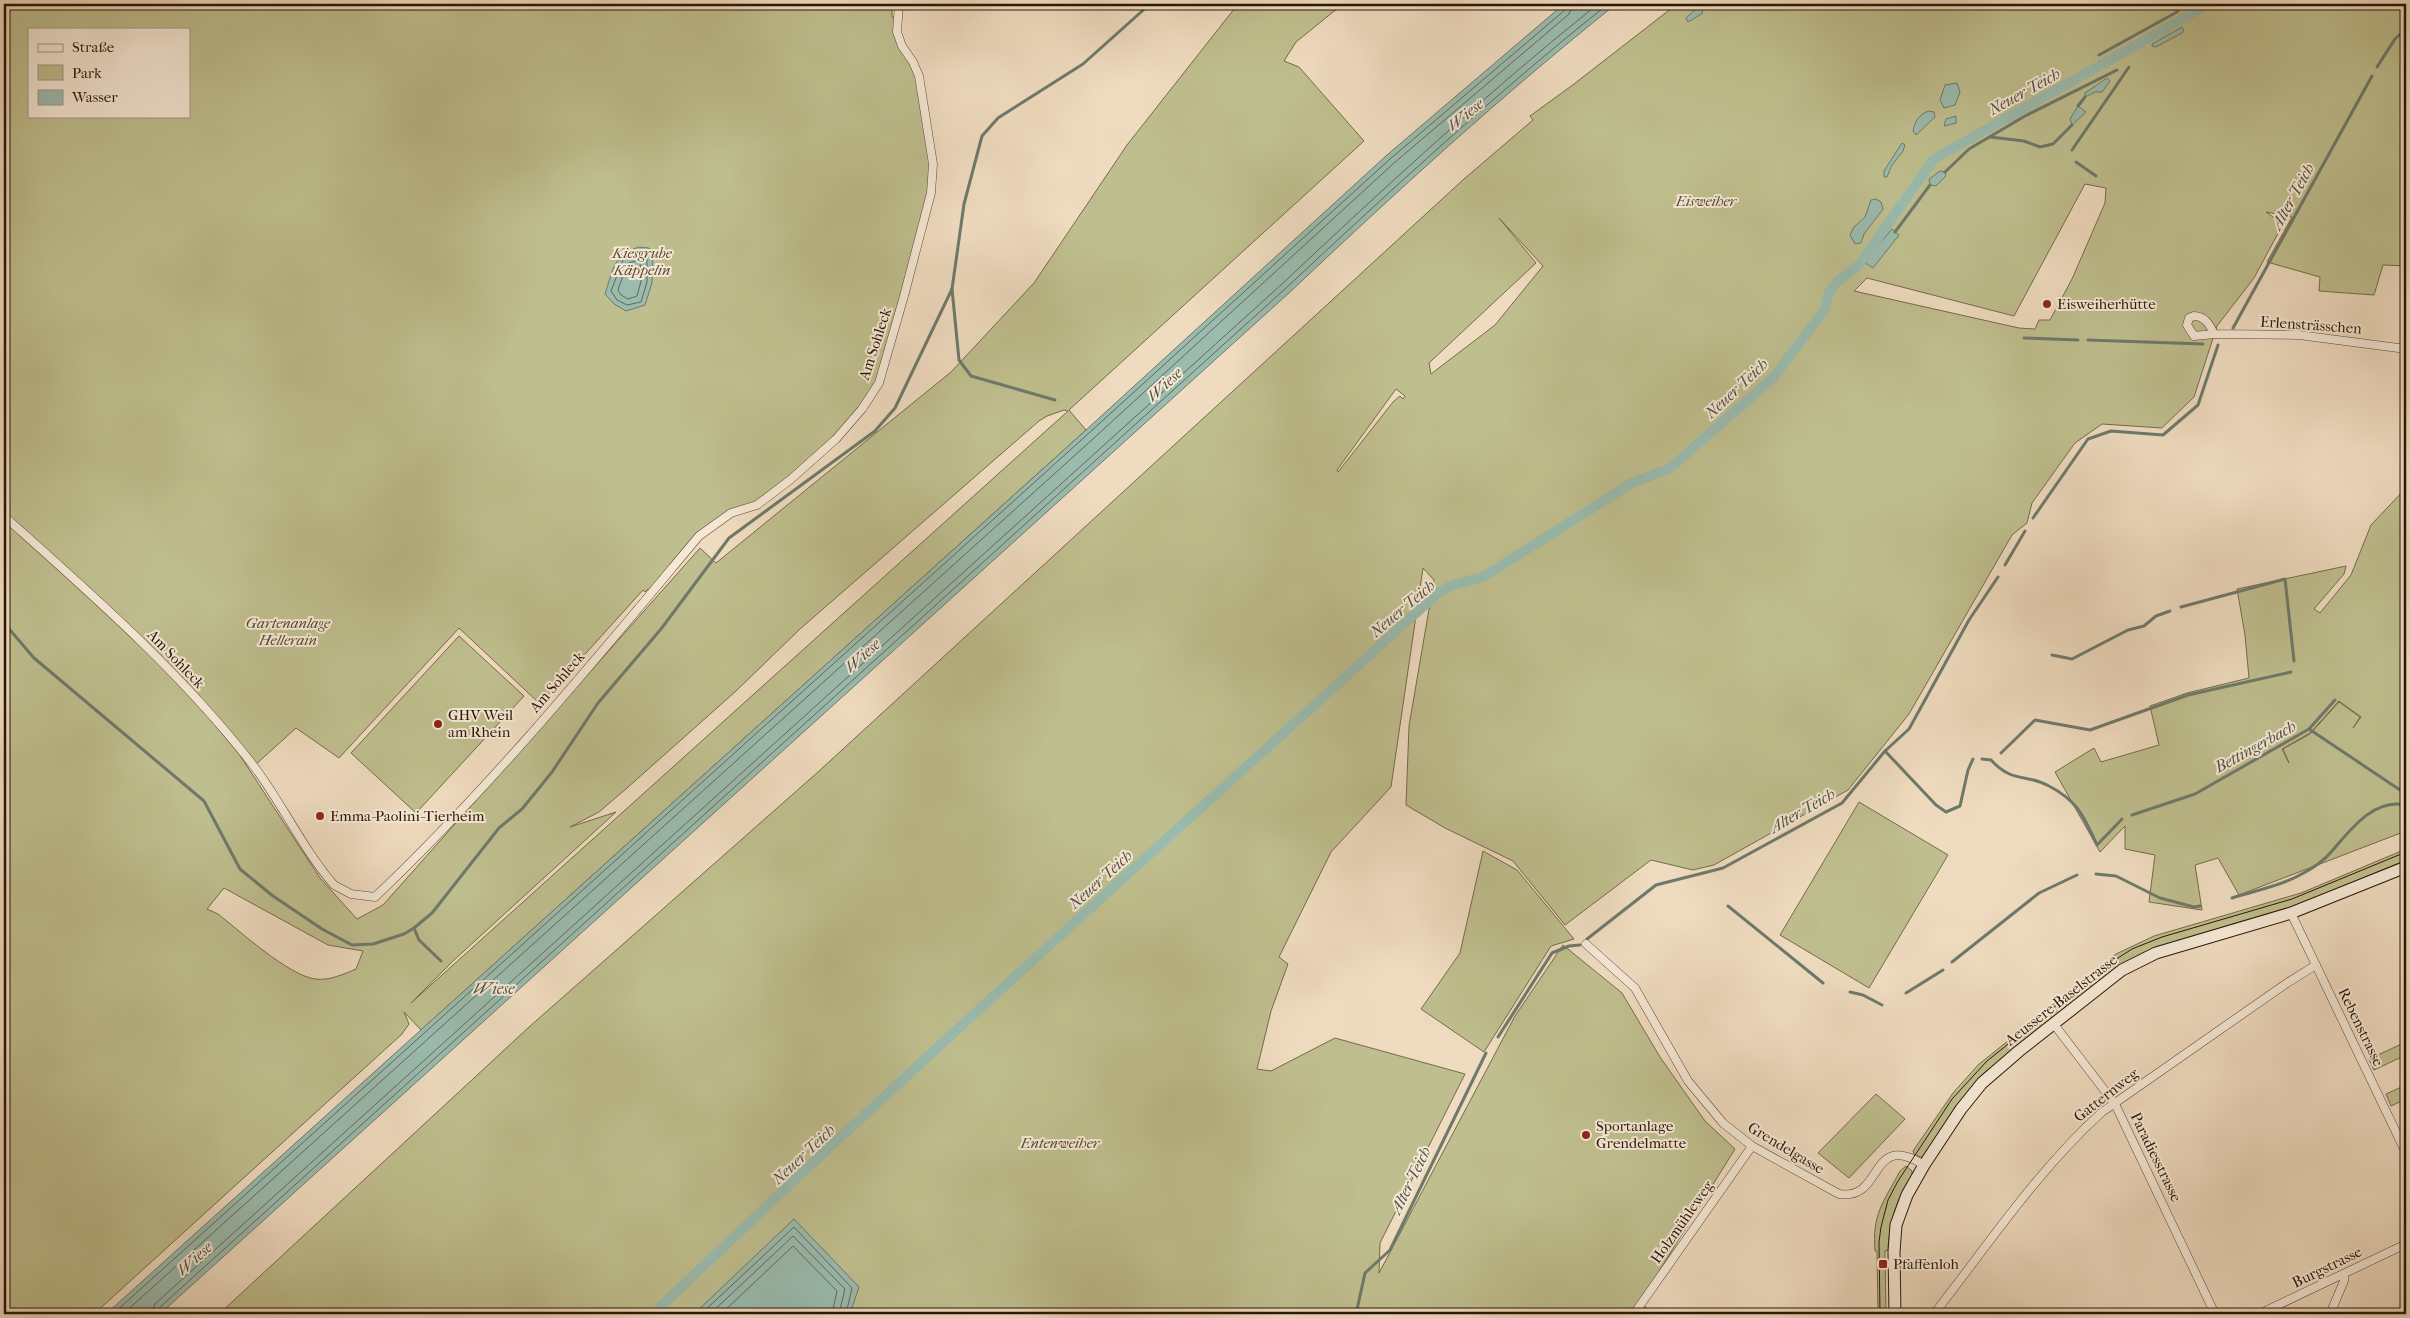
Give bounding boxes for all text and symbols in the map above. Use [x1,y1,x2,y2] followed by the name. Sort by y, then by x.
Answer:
[28,28,190,118] legend
[72,38,115,56] text: Straße
[72,64,102,82] text: Park
[1984,64,2063,119] water label: Neuer Teich
[71,88,118,106] text: Wasser
[1443,94,1488,135] water label: Wiese
[2266,160,2318,234] water label: Alter Teich
[1675,192,1738,210] park label: Eisweiher
[611,244,673,279] park label: Kiesgrube Käppelin
[2057,295,2156,313] place label: Eisweiherhütte
[2041,298,2053,310] marker: Eisweiherhütte
[855,305,895,383] street label: Am Sohleck
[2260,312,2363,338] street label: Erlensträsschen
[1700,355,1772,423] water label: Neuer Teich
[1143,363,1186,405] water label: Wiese
[1365,576,1439,642] water label: Neuer Teich
[246,614,331,649] park label: Gartenanlage Hellerain
[143,625,209,692] street label: Am Sohleck
[841,634,884,676] water label: Wiese
[525,648,589,717] street label: Am Sohleck
[448,706,513,741] place label: GHV Weil am Rhein
[2210,716,2299,777] water label: Bettingerbach
[432,718,444,730] marker: GHV Weil am Rhein
[1765,784,1838,838] water label: Alter Teich
[330,807,485,825] place label: Emma-Paolini-Tierheim
[314,810,326,822] marker: Emma-Paolini-Tierheim
[1064,846,1136,913] water label: Neuer Teich
[2001,950,2121,1050] street label: Aeussere Baselstrasse
[473,979,515,998] water label: Wiese
[2334,985,2388,1070] street label: Rebenstrasse
[2070,1064,2143,1126] street label: Gatternweg
[2127,1109,2186,1205] street label: Paradiesstrasse
[1596,1117,1687,1152] place label: Sportanlage Grendelmatte
[1744,1118,1828,1178] street label: Grendelgasse
[767,1121,839,1189] water label: Neuer Teich
[1580,1129,1592,1141] marker: Sportanlage Grendelmatte
[1020,1134,1101,1152] park label: Entenweiher
[1385,1144,1435,1219] water label: Alter Teich
[1647,1176,1718,1267] street label: Holzmühleweg
[173,1237,216,1279] water label: Wiese
[2289,1242,2365,1292] street label: Burgstrasse
[1893,1255,1959,1273] place label: Pfaffenloh
[1877,1258,1889,1270] marker: Pfaffenloh

